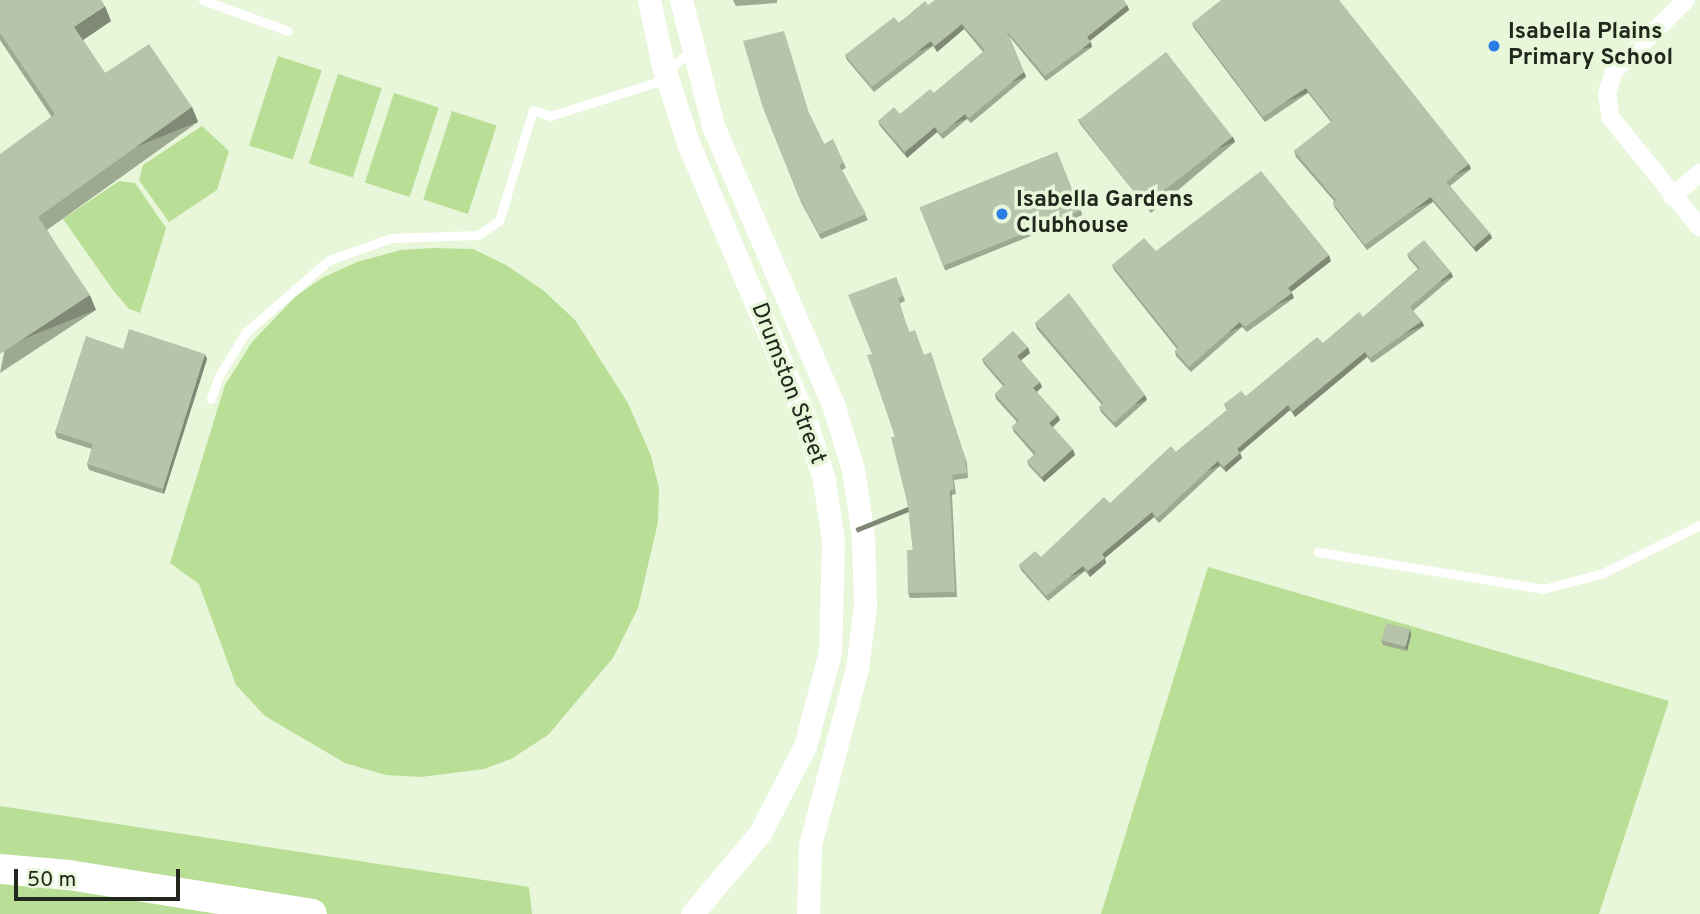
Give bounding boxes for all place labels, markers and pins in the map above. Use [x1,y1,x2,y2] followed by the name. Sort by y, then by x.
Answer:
[1508,19,1673,73] place label: Isabella Plains Primary School
[1486,38,1502,54] marker: Isabella Plains Primary School
[1016,187,1194,241] place label: Isabella Gardens Clubhouse
[994,206,1010,222] marker: Isabella Gardens Clubhouse

